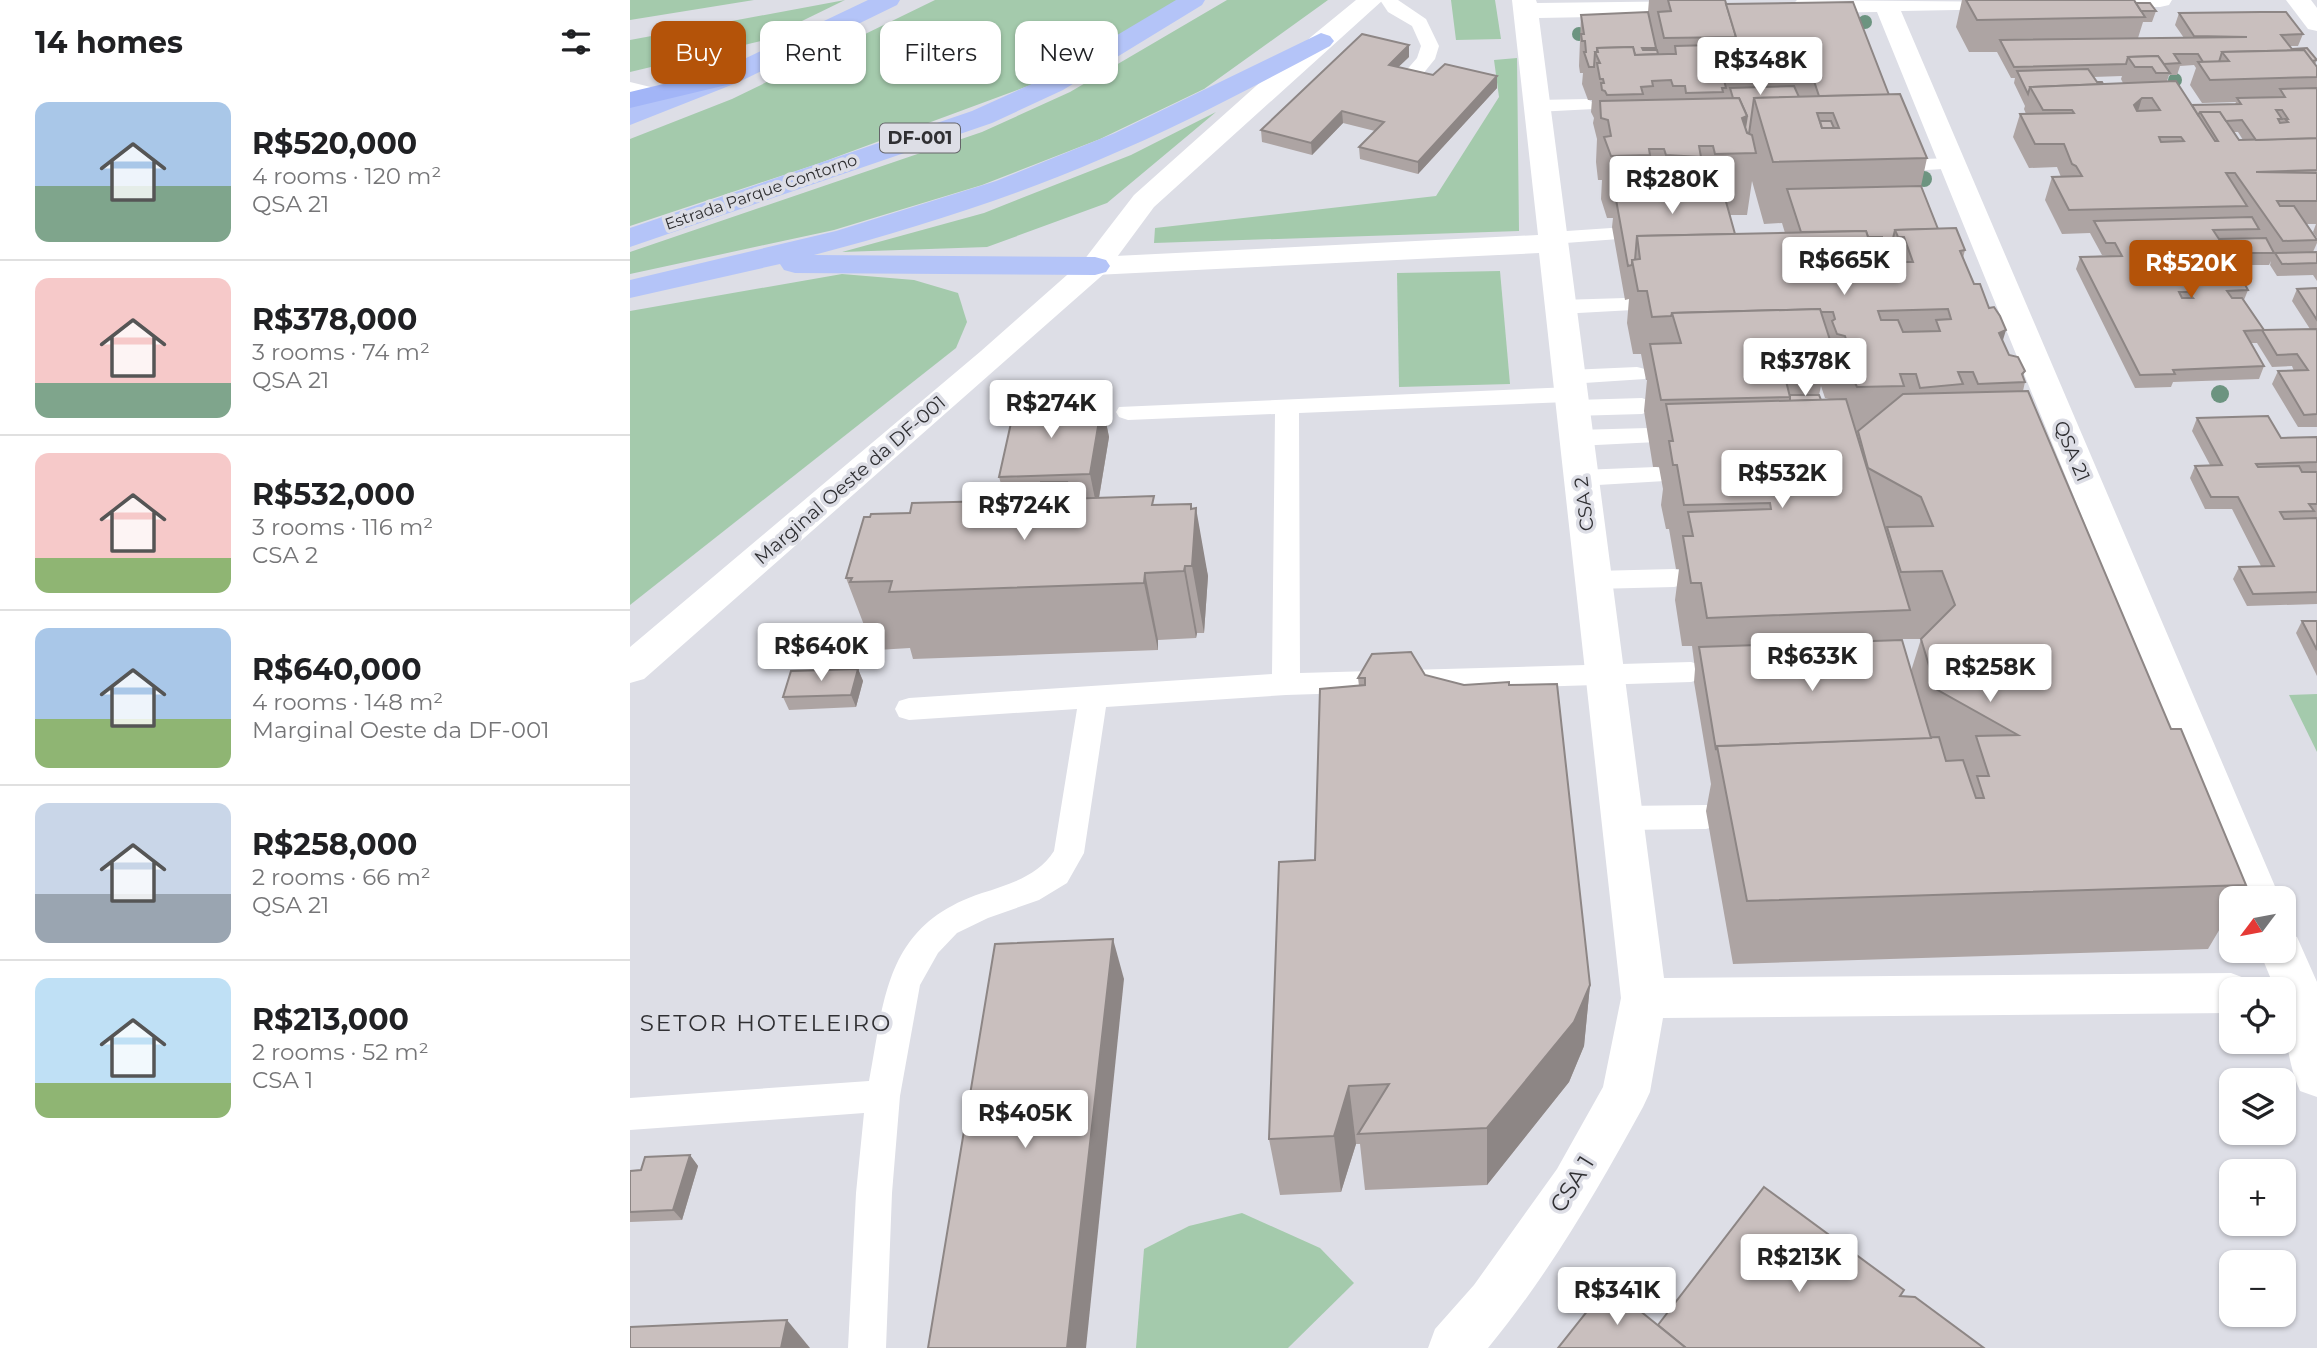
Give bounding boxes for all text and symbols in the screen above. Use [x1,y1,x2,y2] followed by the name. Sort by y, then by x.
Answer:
[651,21,746,84] chip: Buy
[760,21,866,84] chip: Rent
[880,21,1001,84] chip: Filters
[1015,21,1118,84] chip: New
[557,23,595,61] icon: filters
[35,24,183,61] text: 14 homes
[1703,38,1817,97] pin: R$348K
[1713,46,1807,74] text: R$348K
[880,124,960,153] road number: DF-001
[252,125,417,162] text: R$520,000
[91,130,175,214] icon: home
[662,150,860,234] street label: Estrada Parque Contorno
[1615,156,1729,216] pin: R$280K
[252,162,441,190] text: 4 rooms · 120 m²
[1626,165,1718,193] text: R$280K
[252,190,329,218] text: QSA 21
[1787,238,1901,297] pin: R$665K
[2134,240,2248,300] pin: R$520K
[1798,246,1890,274] text: R$665K
[2145,249,2237,277] text: R$520K
[252,301,417,338] text: R$378,000
[91,306,175,390] icon: home
[252,338,430,366] text: 3 rooms · 74 m²
[1748,338,1862,398] pin: R$378K
[1760,347,1851,375] text: R$378K
[252,366,329,394] text: QSA 21
[994,380,1108,440] pin: R$274K
[1006,389,1096,417] text: R$274K
[750,391,950,569] street label: Marginal Oeste da DF-001
[2049,417,2095,485] street label: QSA 21
[1725,450,1839,510] pin: R$532K
[1737,459,1827,487] text: R$532K
[1569,475,1599,532] street label: CSA 2
[252,476,415,513] text: R$532,000
[91,481,175,565] icon: home
[967,482,1081,542] pin: R$724K
[978,491,1070,519] text: R$724K
[252,513,433,541] text: 3 rooms · 116 m²
[252,541,318,569] text: CSA 2
[764,624,878,683] pin: R$640K
[774,632,868,660] text: R$640K
[1755,634,1869,693] pin: R$633K
[1767,642,1857,670] text: R$633K
[1933,644,2047,704] pin: R$258K
[252,651,422,688] text: R$640,000
[1944,653,2036,681] text: R$258K
[91,656,175,740] icon: home
[252,688,443,716] text: 4 rooms · 148 m²
[252,716,549,744] text: Marginal Oeste da DF-001
[252,826,417,863] text: R$258,000
[91,831,175,915] icon: home
[252,863,431,891] text: 2 rooms · 66 m²
[2219,886,2296,962] north arrow
[2219,886,2296,1327] map controls
[252,891,329,919] text: QSA 21
[2219,977,2296,1054] button: locate
[252,1001,409,1038] text: R$213,000
[91,1006,175,1090] icon: home
[640,1009,892,1037] district label: SETOR HOTELEIRO
[252,1038,429,1066] text: 2 rooms · 52 m²
[252,1066,313,1094] text: CSA 1
[2219,1068,2296,1145] button: layers
[968,1090,1082,1150] pin: R$405K
[978,1099,1072,1127] text: R$405K
[1544,1151,1600,1217] street label: CSA 1
[2219,1159,2296,1236] button: +
[1742,1234,1856,1294] pin: R$213K
[1757,1243,1841,1271] text: R$213K
[2219,1250,2296,1327] button: −
[1560,1268,1674,1327] pin: R$341K
[1574,1276,1660,1304] text: R$341K

